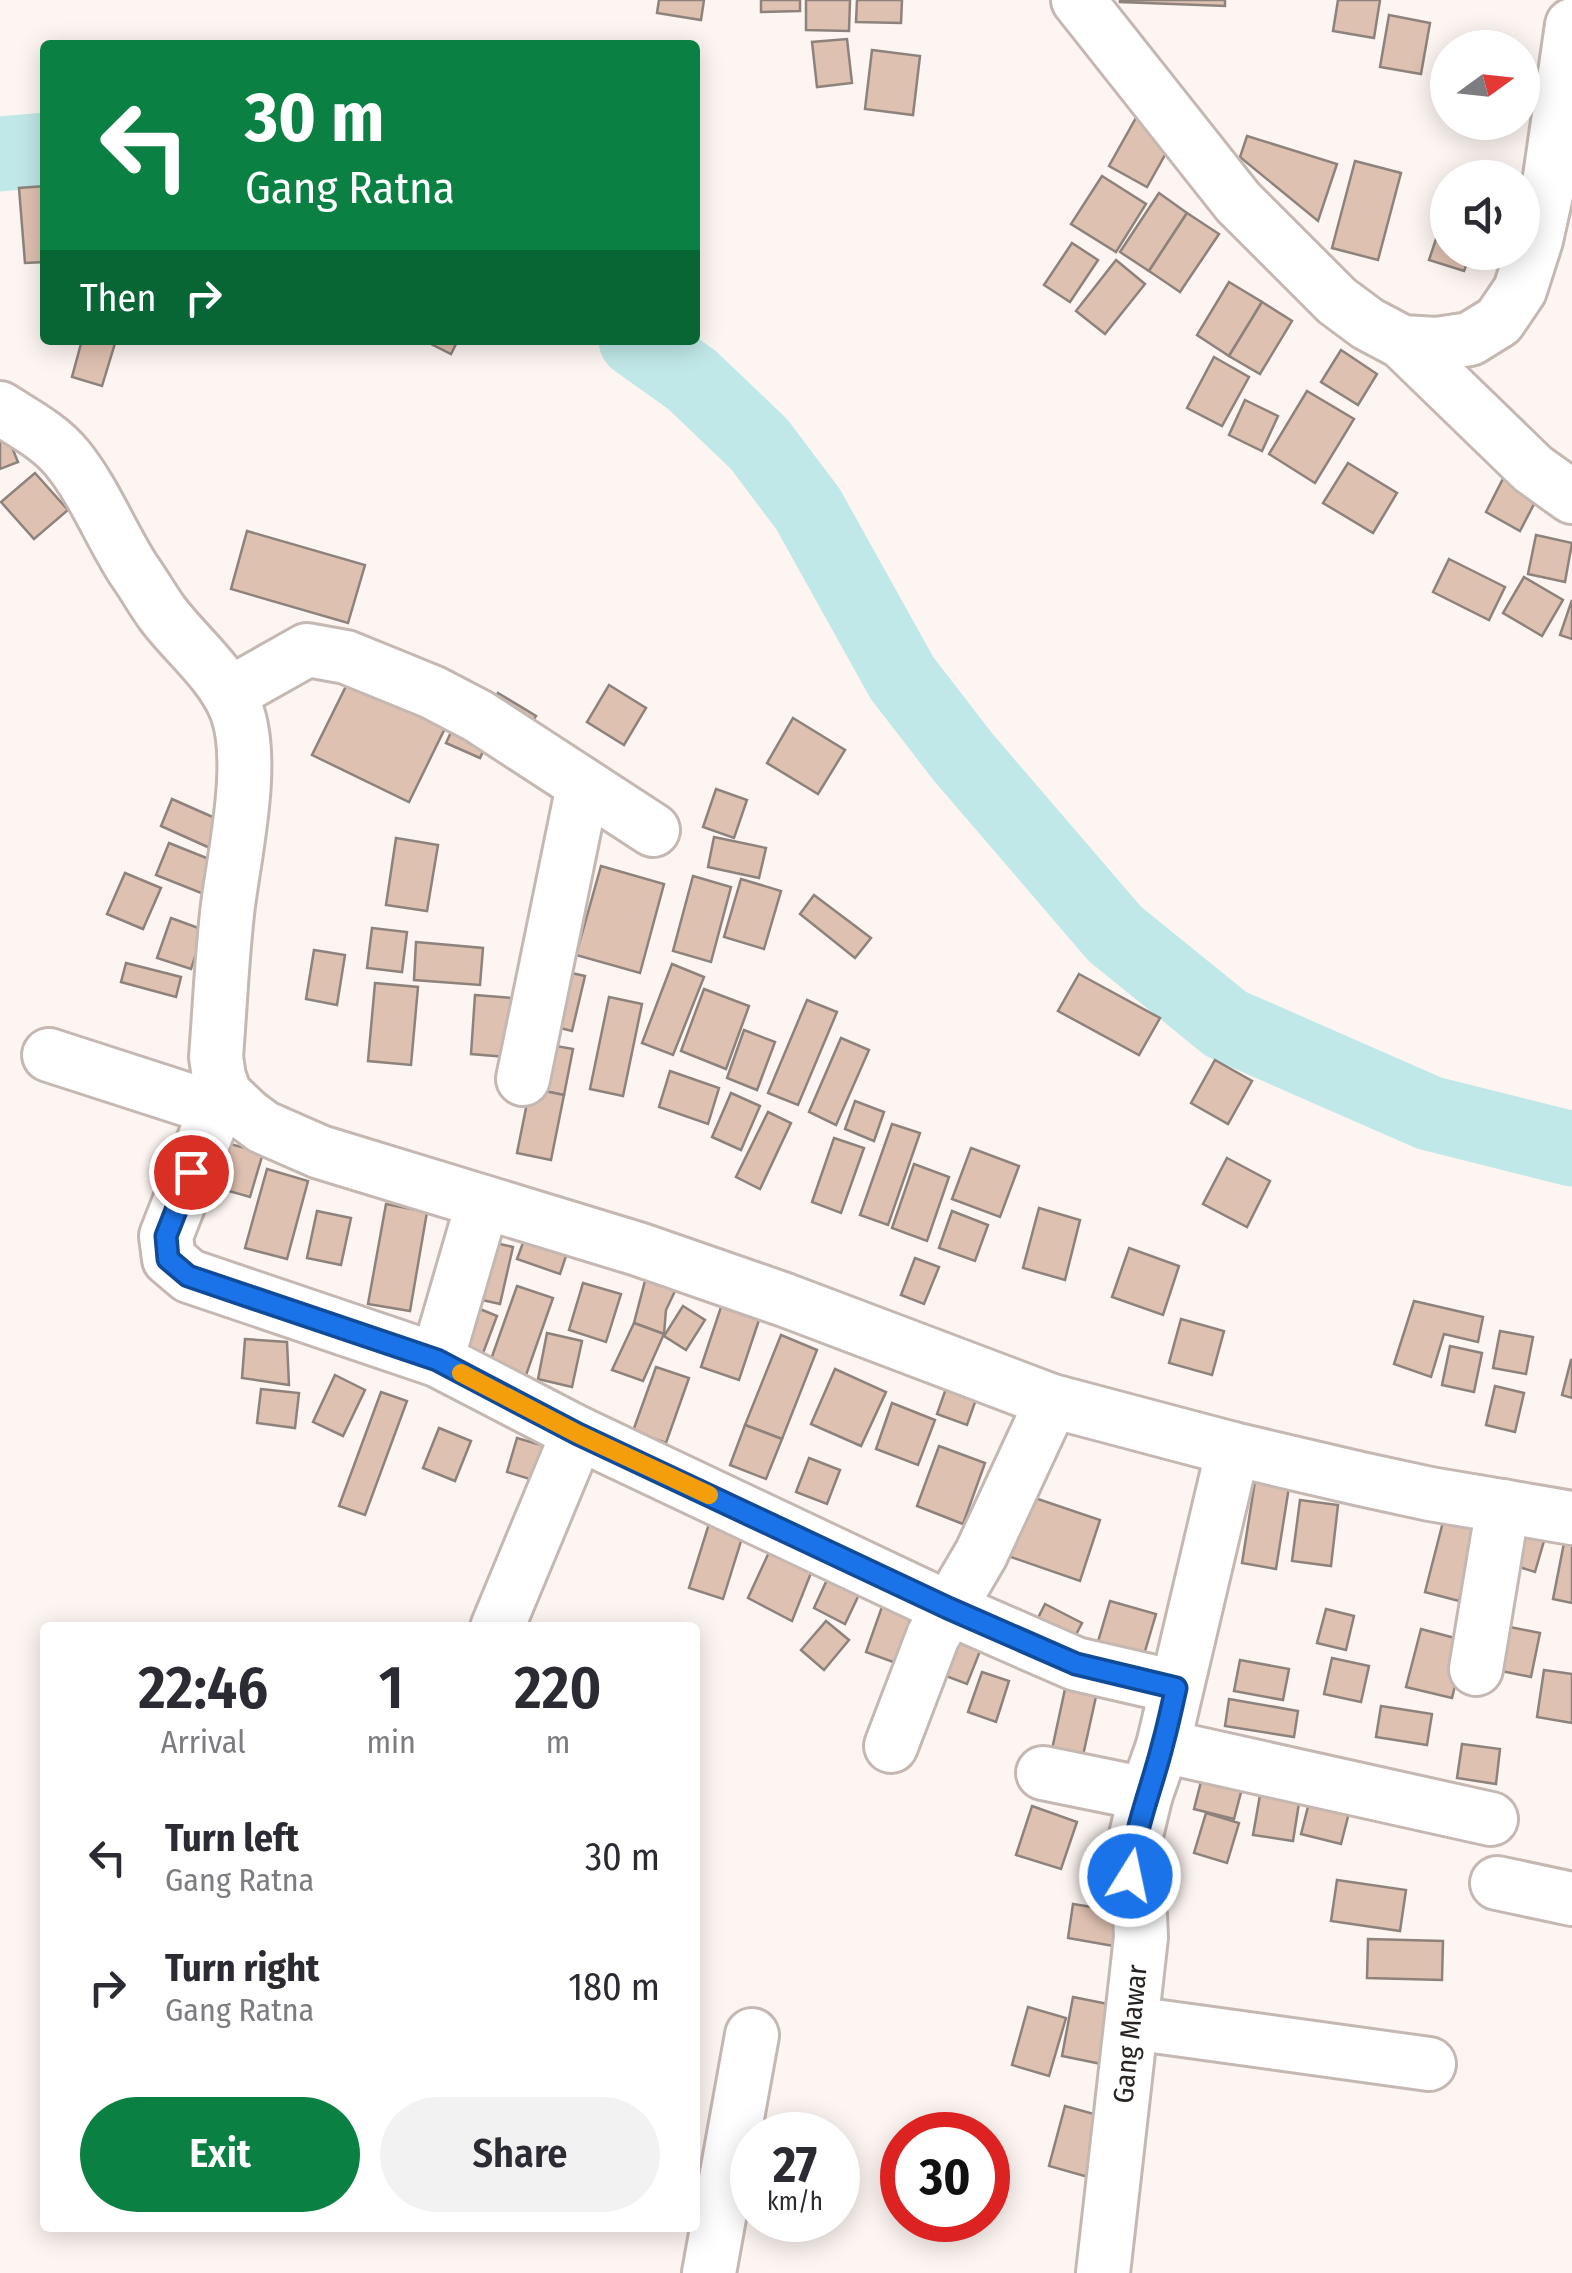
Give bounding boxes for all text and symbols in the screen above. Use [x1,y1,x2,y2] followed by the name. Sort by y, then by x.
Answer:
[1430,30,1540,140] north arrow
[1430,30,1540,270] map controls
[245,76,384,160] text: 30 m
[80,80,210,210] icon: left
[1430,160,1540,270] button: sound
[245,161,455,215] text: Gang Ratna
[176,270,231,325] icon: right
[80,275,156,321] text: Then
[149,1130,234,1215] pin
[164,1145,219,1200] icon: arrive
[138,1652,268,1724] text: 22:46
[379,1652,404,1724] text: 1
[514,1652,602,1724] text: 220
[161,1723,246,1761] text: Arrival
[366,1723,416,1761] text: min
[546,1723,570,1761] text: m
[165,1815,299,1861] text: Turn left
[1078,1824,1182,1928] position arrow
[80,1830,135,1885] icon: left
[585,1834,660,1880] text: 30 m
[165,1861,314,1899] text: Gang Ratna
[165,1945,319,1991] text: Turn right
[80,1960,135,2015] icon: right
[1106,1963,1154,2105] street label: Gang Mawar
[568,1964,660,2010] text: 180 m
[165,1991,314,2029] text: Gang Ratna
[80,2097,360,2212] button: Exit
[380,2097,660,2212] button: Share
[880,2112,1010,2242] speed limit sign: 30
[773,2135,817,2195] text: 27
[767,2187,823,2217] text: km/h

